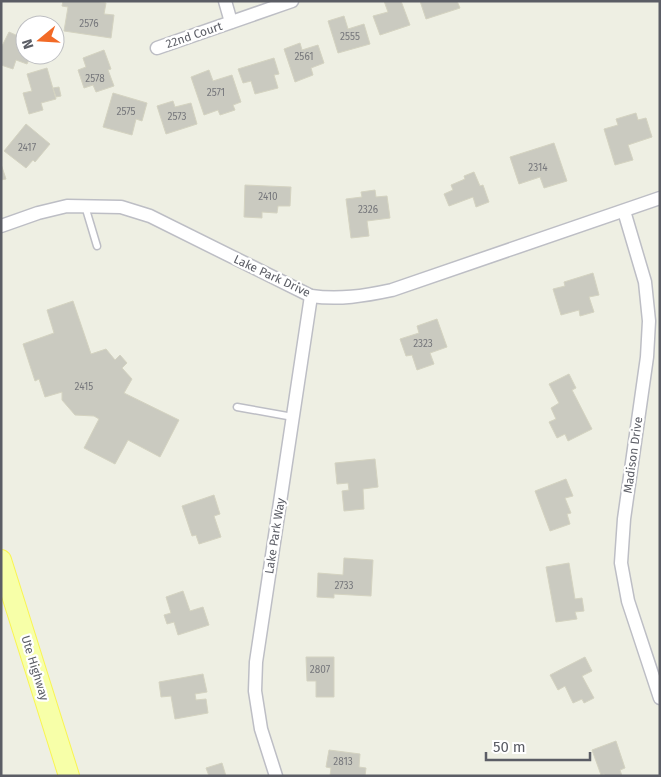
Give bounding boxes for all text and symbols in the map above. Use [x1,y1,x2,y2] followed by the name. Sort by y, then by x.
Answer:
[15,15,65,65] north arrow
[79,18,99,30] house number: 2576
[164,19,225,51] street label: 22nd Court
[340,31,360,43] house number: 2555
[19,37,38,51] text: N
[294,51,314,63] house number: 2561
[85,73,105,85] house number: 2578
[207,87,225,99] house number: 2571
[116,106,136,118] house number: 2575
[167,111,187,123] house number: 2573
[18,142,37,154] house number: 2417
[528,162,548,174] house number: 2314
[258,191,278,203] house number: 2410
[358,204,378,216] house number: 2326
[231,252,313,300] street label: Lake Park Drive
[413,338,433,350] house number: 2323
[75,381,93,393] house number: 2415
[621,416,645,494] street label: Madison Drive
[262,497,288,575] street label: Lake Park Way
[334,580,354,592] house number: 2733
[18,634,52,702] street label: Ute Highway
[310,664,331,676] house number: 2807
[486,730,590,762] scale bar
[493,738,526,756] text: 50 m
[333,756,353,768] house number: 2813

